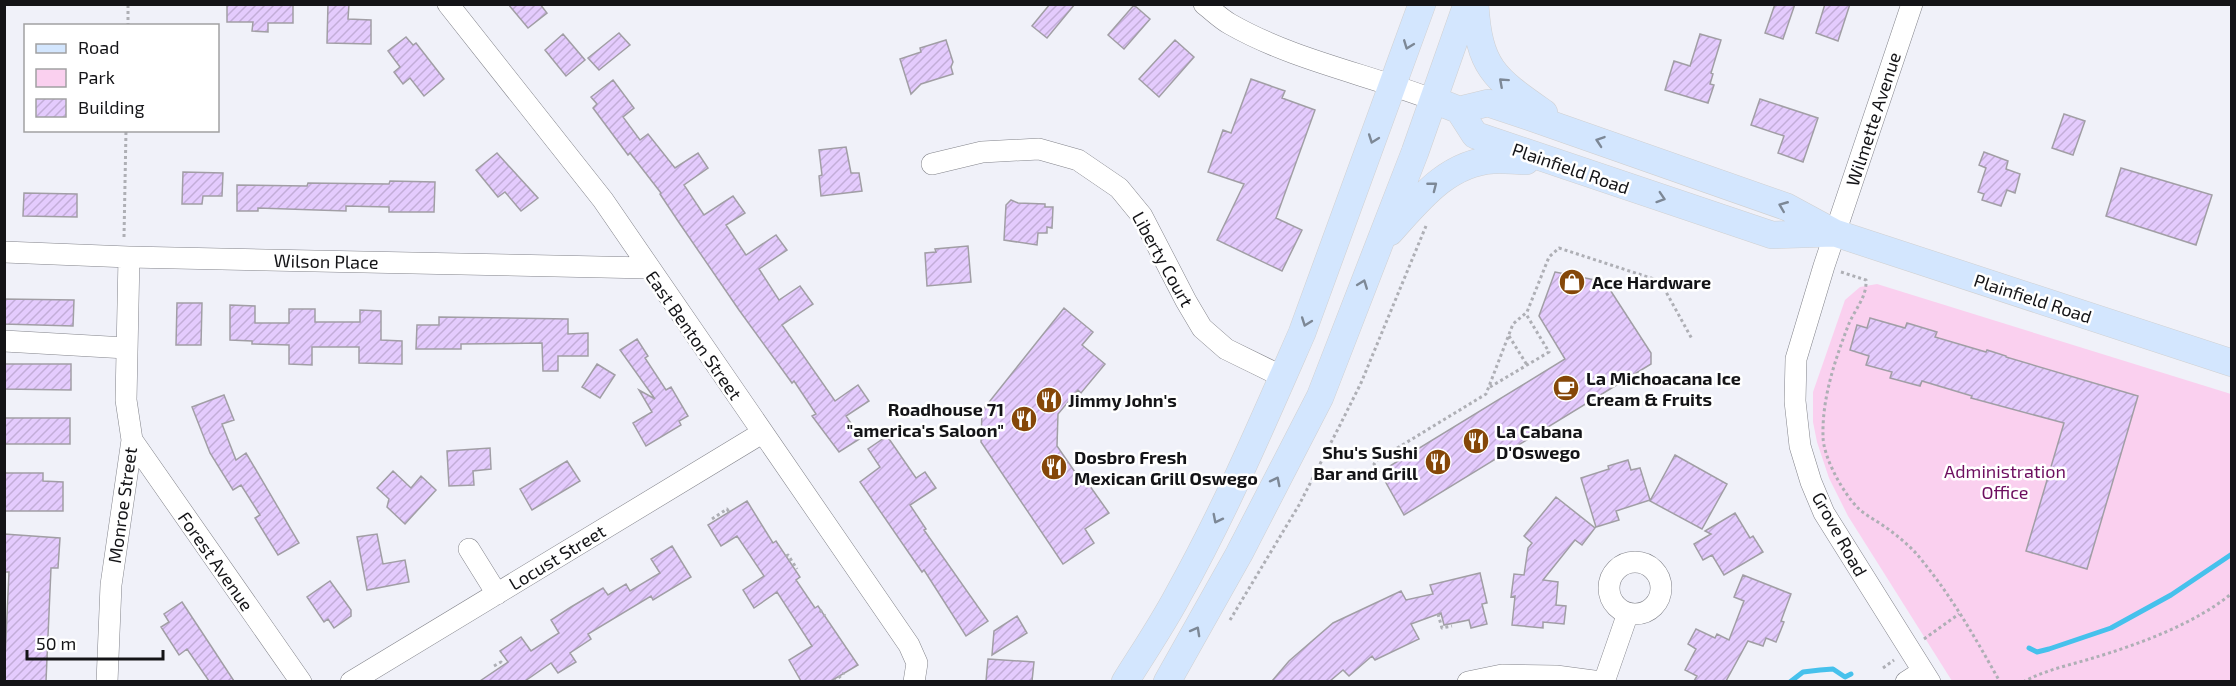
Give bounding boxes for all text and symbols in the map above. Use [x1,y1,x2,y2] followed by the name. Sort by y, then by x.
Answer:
[24,24,219,132] legend
[78,36,119,58] text: Road
[1403,38,1415,49] one-way arrow
[1841,49,1905,189] street label: Wilmette Avenue
[78,66,115,88] text: Park
[1499,78,1510,89] one-way arrow
[78,96,145,118] text: Building
[1368,133,1380,144] one-way arrow
[1595,135,1606,148] one-way arrow
[1510,138,1632,198] street label: Plainfield Road
[1427,182,1438,193] one-way arrow
[1655,191,1666,204] one-way arrow
[1779,201,1790,213] one-way arrow
[1128,207,1198,311] street label: Liberty Court
[273,249,379,273] street label: Wilson Place
[641,266,747,404] street label: East Benton Street
[1557,267,1587,297] shop icon: Ace Hardware
[1971,269,2095,327] street label: Plainfield Road
[1592,271,1711,293] place label: Ace Hardware
[1356,279,1369,289] one-way arrow
[1300,316,1313,327] one-way arrow
[1586,367,1741,410] place label: La Michoacana Ice Cream & Fruits
[1551,373,1581,403] cafe icon: La Michoacana Ice Cream & Fruits
[1034,385,1064,415] restaurant icon: Jimmy John's
[1068,389,1177,411] place label: Jimmy John's
[847,398,1004,441] place label: Roadhouse 71 "america's Saloon"
[1009,404,1039,434] restaurant icon: Roadhouse 71 "america's Saloon"
[1496,420,1583,463] place label: La Cabana D'Oswego
[1461,426,1491,456] restaurant icon: La Cabana D'Oswego
[1313,441,1418,484] place label: Shu's Sushi Bar and Grill
[103,445,141,565] street label: Monroe Street
[1074,446,1258,489] place label: Dosbro Fresh Mexican Grill Oswego
[1423,447,1453,477] restaurant icon: Shu's Sushi Bar and Grill
[1039,452,1069,482] restaurant icon: Dosbro Fresh Mexican Grill Oswego
[1944,460,2066,503] park label: Administration Office
[1269,476,1281,487] one-way arrow
[1808,488,1872,580] street label: Grove Road
[174,507,258,615] street label: Forest Avenue
[1213,513,1224,524] one-way arrow
[505,520,609,594] street label: Locust Street
[27,623,164,661] scale bar
[1188,627,1200,637] one-way arrow
[36,632,76,654] text: 50 m

